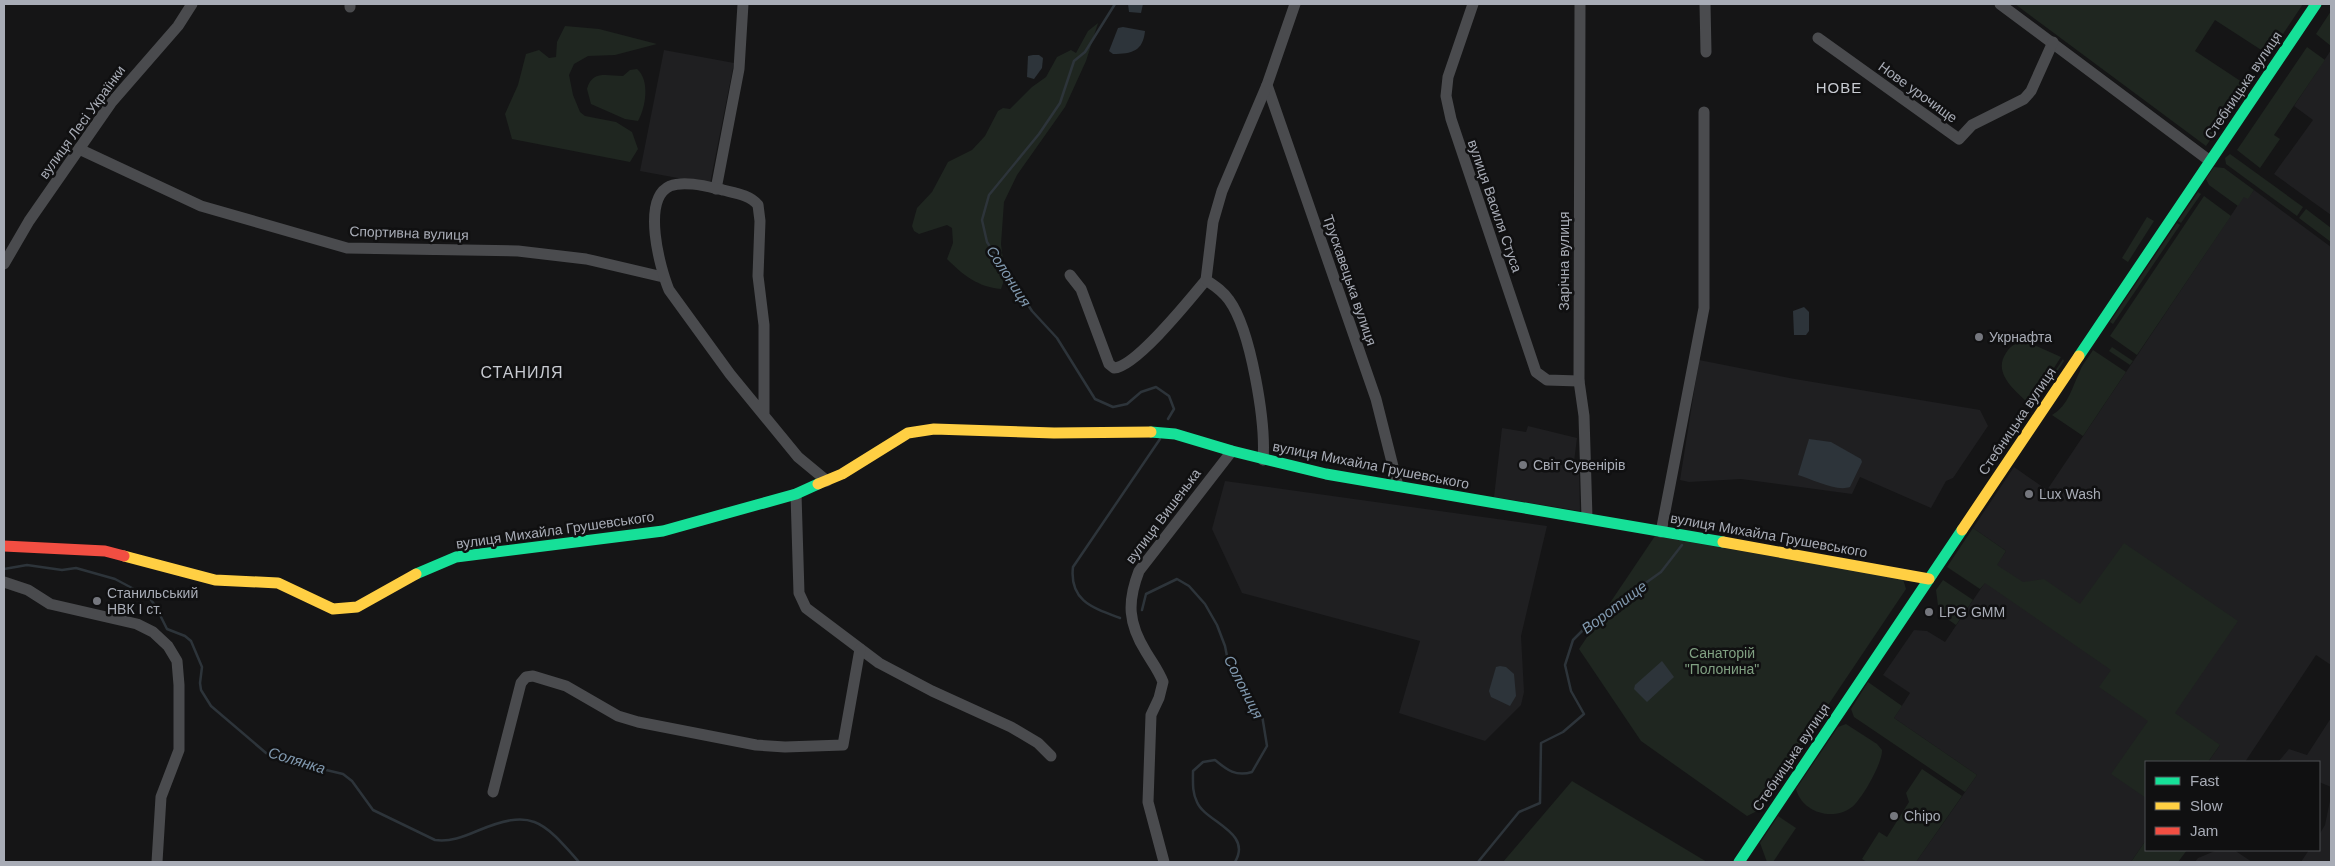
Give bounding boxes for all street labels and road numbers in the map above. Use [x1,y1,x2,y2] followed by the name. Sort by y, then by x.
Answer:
[2201,28,2285,142] street label: Стебницька вулиця
[1876,58,1961,126] street label: Нове урочище
[36,62,128,182] street label: вулиця Лесі Українки
[1465,138,1525,275] street label: вулиця Василя Стуса
[1556,211,1572,311] street label: Зарічна вулиця
[1320,212,1380,348] street label: Трускавецька вулиця
[349,223,469,243] street label: Спортивна вулиця
[1975,364,2059,478] street label: Стебницька вулиця
[1271,438,1471,492] street label: вулиця Михайла Грушевського
[1122,465,1204,567] street label: вулиця Вишенька
[455,508,655,552] street label: вулиця Михайла Грушевського
[1669,510,1869,560] street label: вулиця Михайла Грушевського
[1749,700,1833,814] street label: Стебницька вулиця

